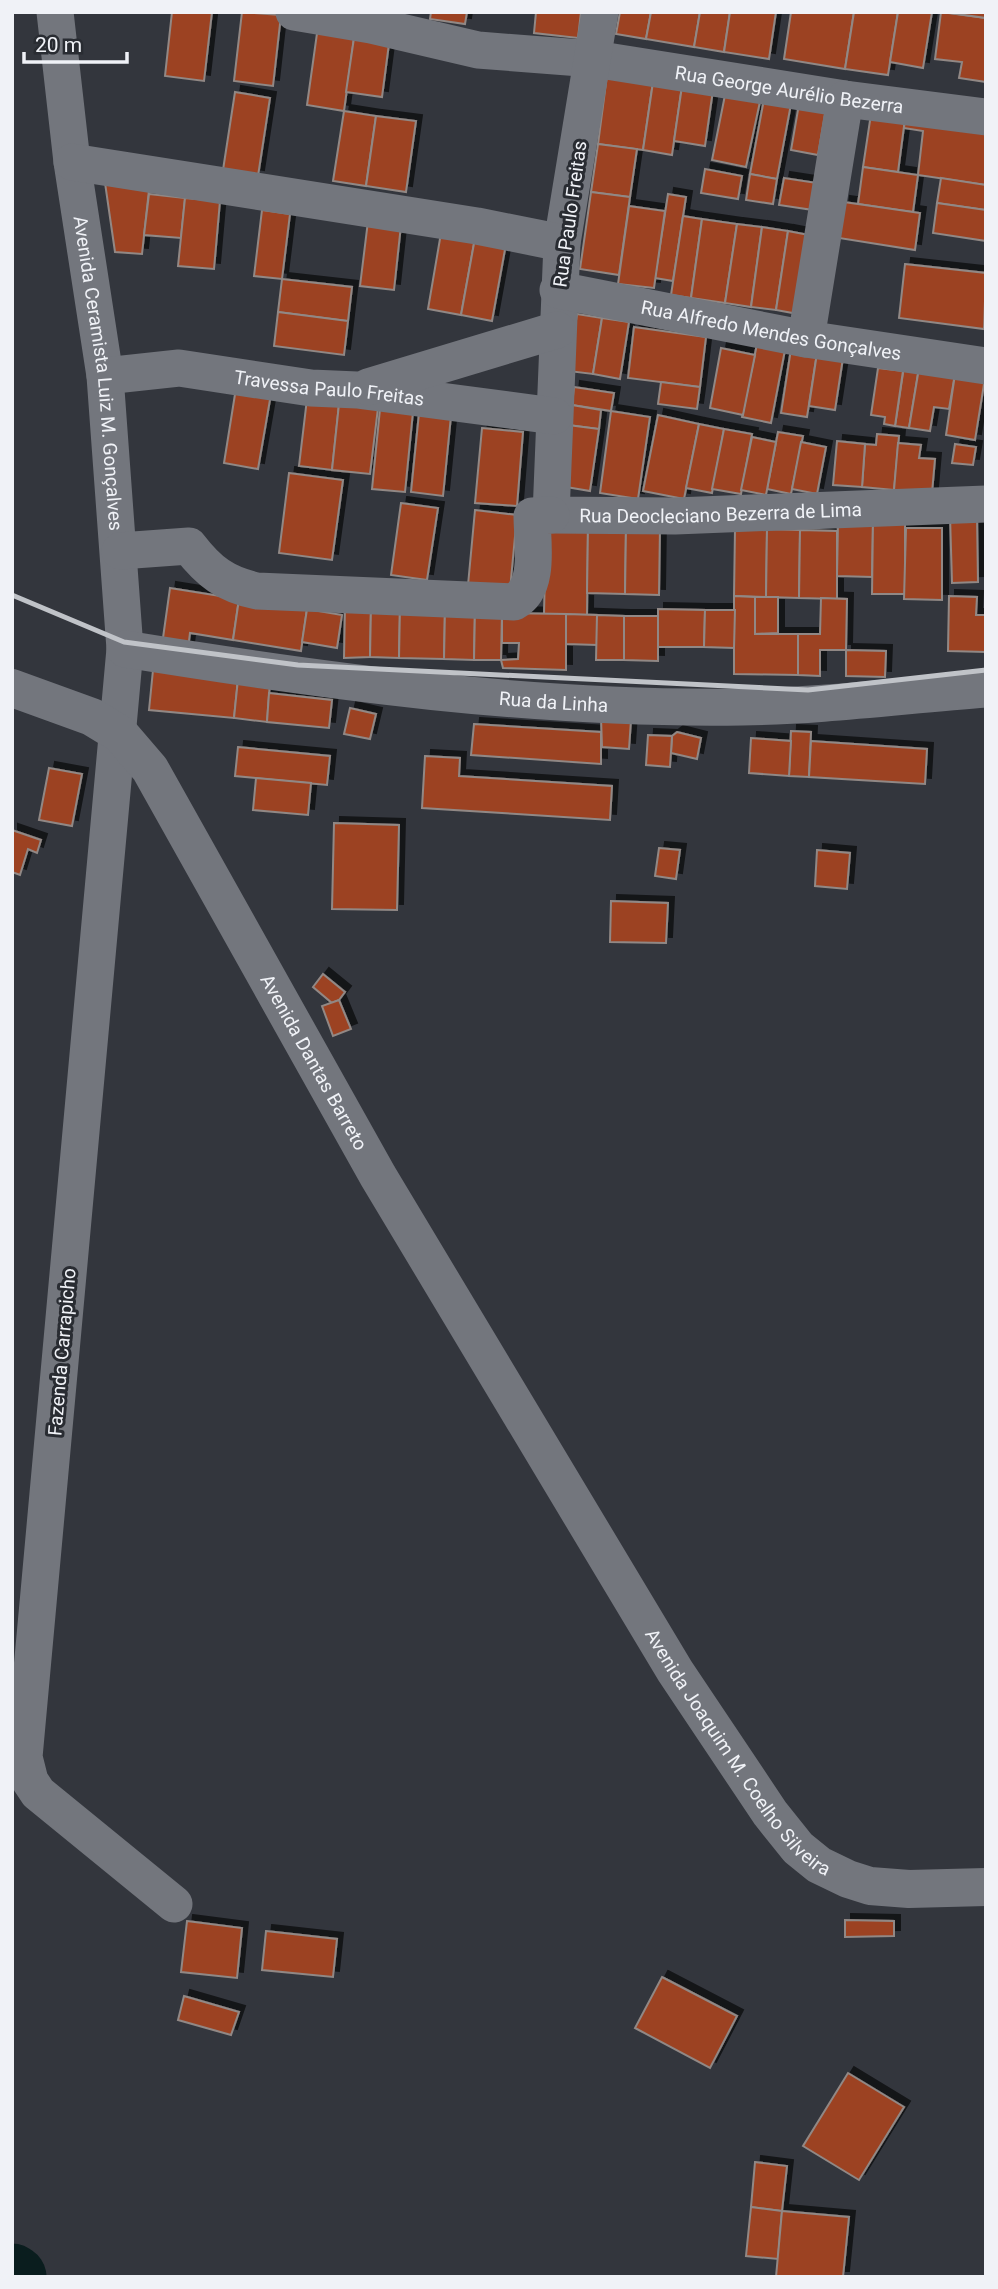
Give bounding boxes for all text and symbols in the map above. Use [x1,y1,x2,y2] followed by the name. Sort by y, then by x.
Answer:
[24,21,128,65] scale bar
[35,33,82,57] text: 20 m
[673,61,905,118] street label: Rua George Aurélio Bezerra
[548,139,592,289] street label: Rua Paulo Freitas
[69,214,128,531] street label: Avenida Ceramista Luiz M. Gonçalves
[639,295,903,365] street label: Rua Alfredo Mendes Gonçalves
[233,365,426,410] street label: Travessa Paulo Freitas
[579,497,862,528] street label: Rua Deocleciano Bezerra de Lima
[498,686,609,716] street label: Rua da Linha
[256,970,373,1154] street label: Avenida Dantas Barreto
[43,1267,81,1437] street label: Fazenda Carrapicho
[641,1624,834,1880] street label: Avenida Joaquim M. Coelho Silveira

